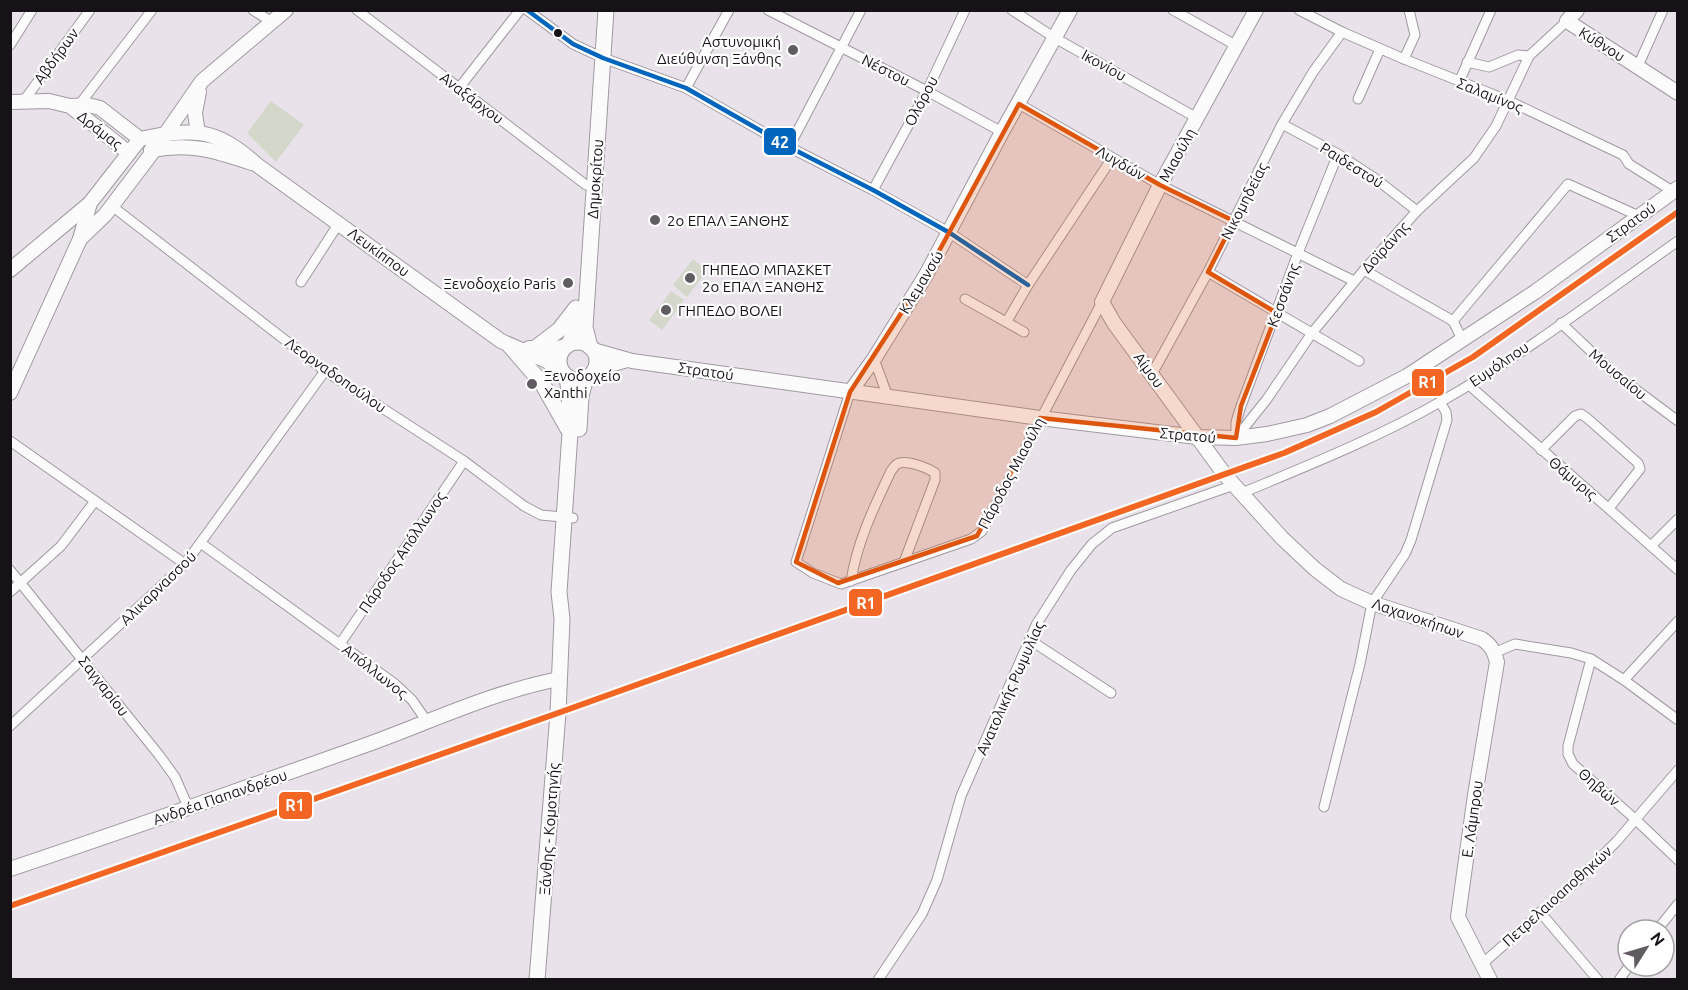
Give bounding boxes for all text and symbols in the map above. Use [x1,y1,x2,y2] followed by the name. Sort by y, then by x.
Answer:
[1576,23,1628,65] street label: Κύθνου
[30,25,82,87] street label: Αβδήρων
[552,27,564,39] unlabelled marker
[657,33,781,67] place label: Αστυνομική Διεύθυνση Ξάνθης
[786,43,800,57] marker: Αστυνομική Διεύθυνση Ξάνθης
[1079,46,1129,84] street label: Ικονίου
[859,51,913,89] street label: Νέστου
[437,69,507,127] street label: Αναξάρχου
[901,73,941,129] street label: Ολόρου
[1455,74,1525,116] street label: Σαλαμίνος
[74,107,126,153] street label: Δράμας
[1155,125,1199,185] street label: Μιαούλη
[763,127,797,156] line badge: 42
[771,133,789,151] text: 42
[584,139,606,219] street label: Δημοκρίτου
[1317,139,1387,191] street label: Ραιδεστού
[1093,142,1149,184] street label: Λυγδών
[1217,159,1271,242] street label: Νικομηδείας
[1603,199,1659,245] street label: Στρατού
[667,212,789,229] place label: 2o ΕΠΑΛ ΞΑΝΘΗΣ
[648,213,662,227] marker: 2o ΕΠΑΛ ΞΑΝΘΗΣ
[1358,218,1412,276] street label: Δοϊράνης
[345,224,413,280] street label: Λευκίππου
[895,247,947,317] street label: Κλεμανσώ
[702,261,832,295] place label: ΓΗΠΕΔΟ ΜΠΑΣΚΕΤ 2ο ΕΠΑΛ ΞΑΝΘΗΣ
[1264,261,1302,329] street label: Κεσσάνης
[683,271,697,285] marker: ΓΗΠΕΔΟ ΜΠΑΣΚΕΤ 2ο ΕΠΑΛ ΞΑΝΘΗΣ
[443,275,556,292] place label: Ξενοδοχείο Paris
[561,276,575,290] marker: Ξενοδοχείο Paris
[678,302,782,319] place label: ΓΗΠΕΔΟ ΒΟΛΕΙ
[659,303,673,317] marker: ΓΗΠΕΔΟ ΒΟΛΕΙ
[282,334,390,416] street label: Λεορναδοπούλου
[1466,338,1532,390] street label: Ευμόλπου
[1586,345,1650,403] street label: Μουσαίου
[1130,349,1168,391] street label: Αίμου
[677,359,735,383] street label: Στρατού
[544,367,621,401] place label: Ξενοδοχείο Xanthi
[1411,368,1445,397] line badge: R1
[1418,373,1438,391] text: R1
[525,377,539,391] marker: Ξενοδοχείο Xanthi
[974,414,1048,532] street label: Πάροδος Μιαούλη
[1159,424,1217,446] street label: Στρατού
[1546,453,1601,503] street label: Θάμυρις
[355,488,449,616] street label: Πάροδος Απόλλωνος
[117,548,199,628] street label: Αλικαρνασσού
[848,588,883,617] line badge: R1
[856,594,876,612] text: R1
[1370,594,1466,642] street label: Λαχανοκήπων
[973,618,1047,758] street label: Ανατολικής Ρωμυλίας
[339,640,411,702] street label: Απόλλωνος
[75,653,133,719] street label: Σαγγαρίου
[536,762,562,896] street label: Ξάνθης - Κομοτηνής
[1575,765,1623,809] street label: Θηβών
[151,766,289,828] street label: Ανδρέα Παπανδρέου
[1458,779,1486,859] street label: Ε. Λάμπρου
[278,791,313,820] line badge: R1
[285,796,305,814] text: R1
[1499,842,1615,950] street label: Πετρελαιοαποθηκών
[1616,918,1676,978] north arrow
[1647,929,1669,949] text: N

